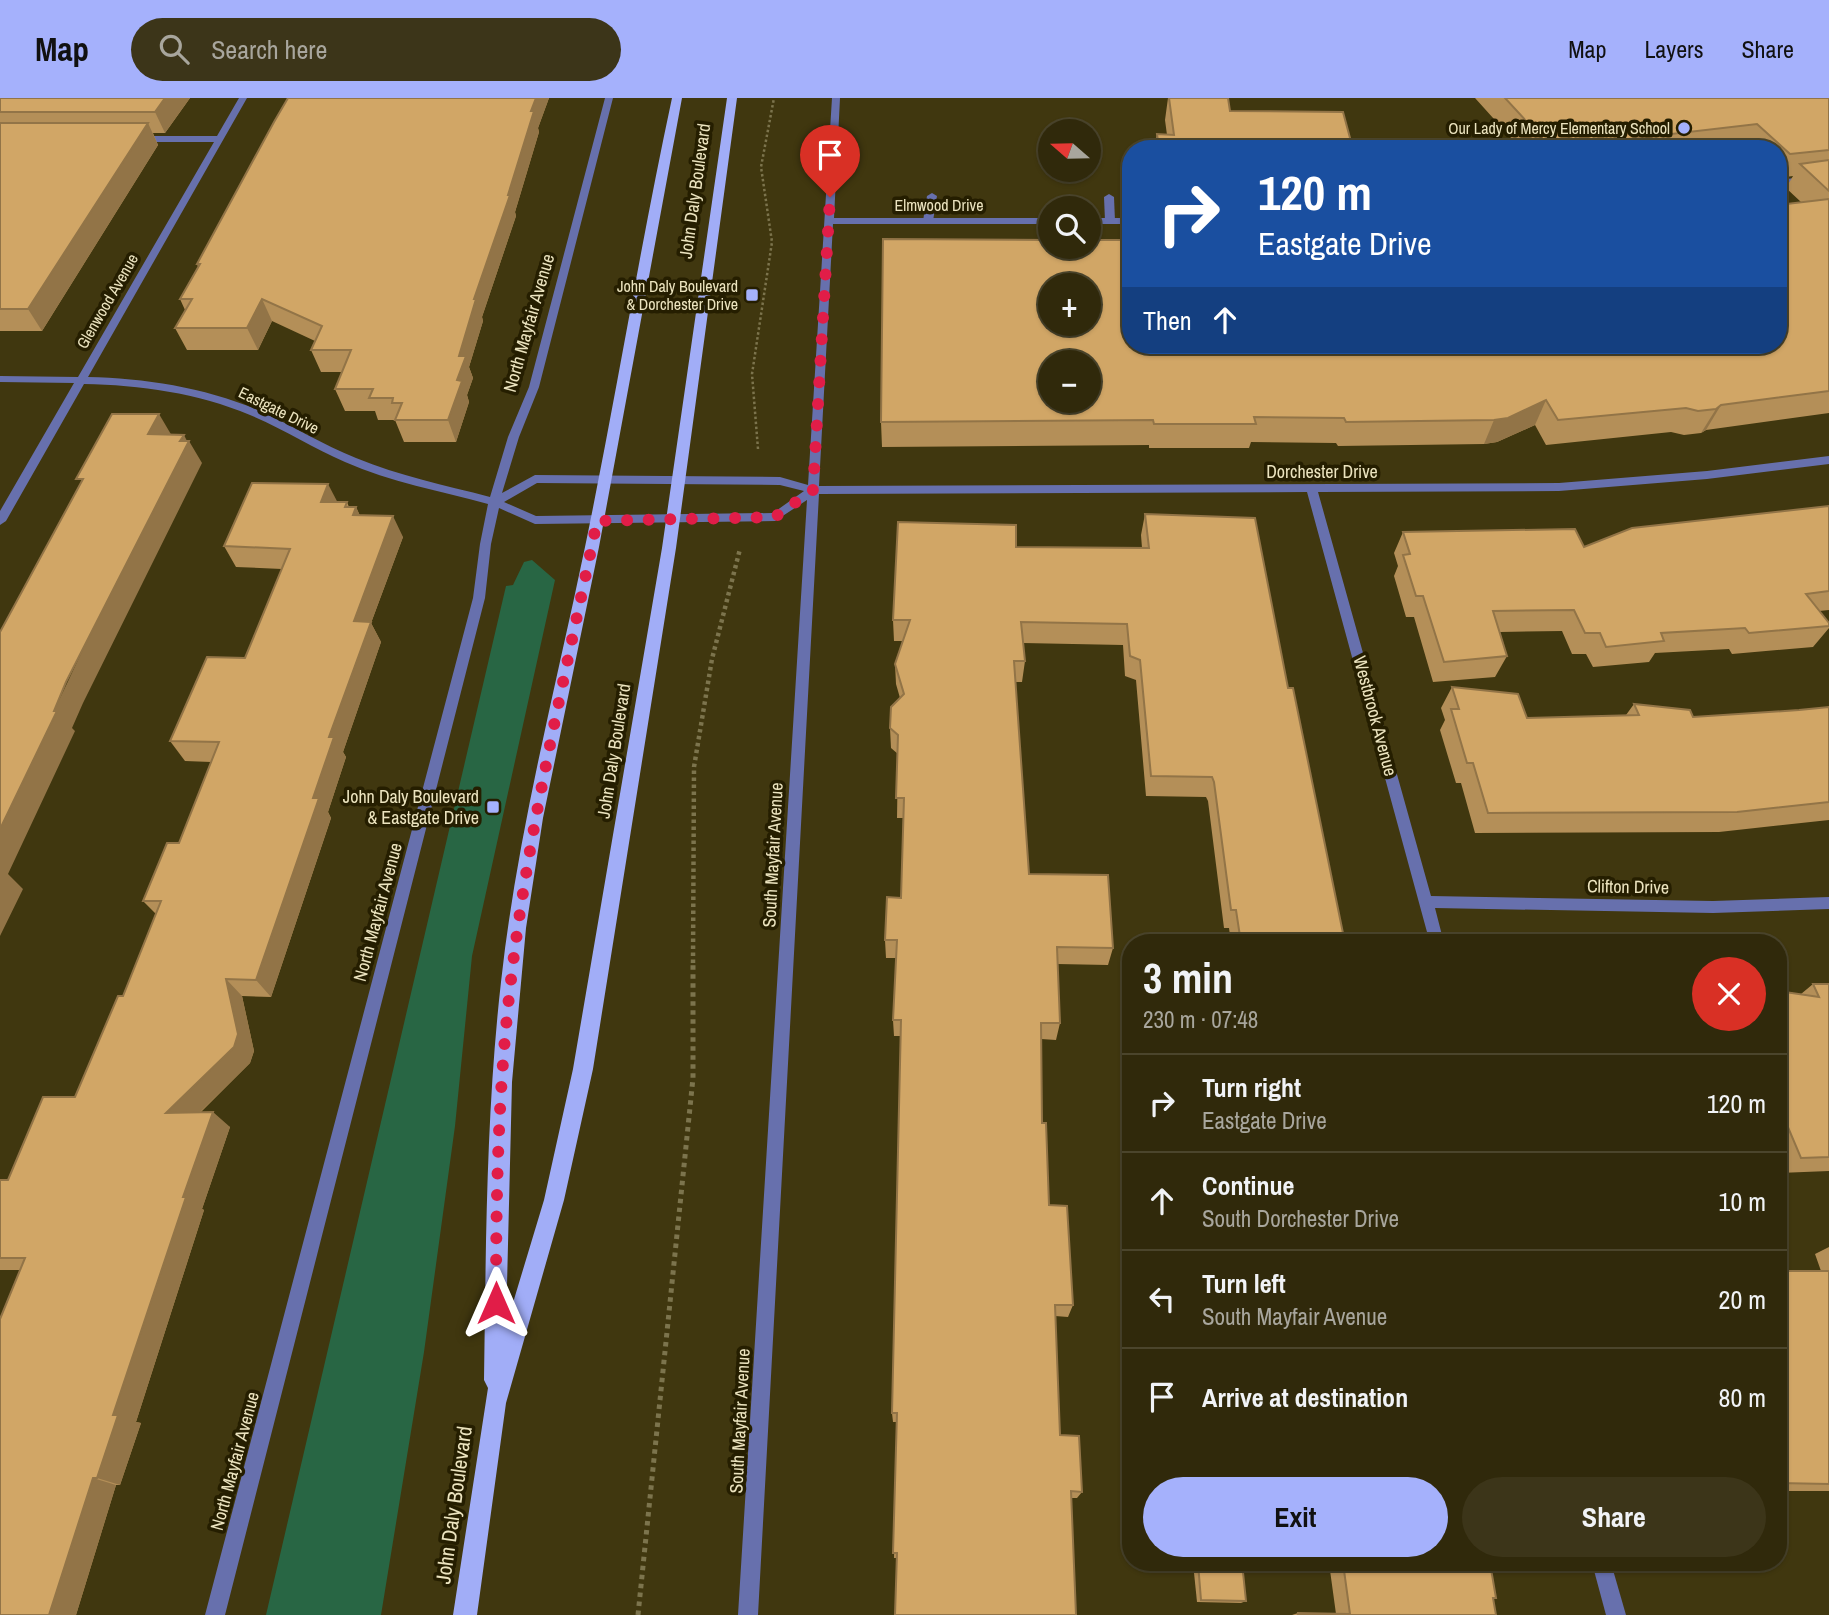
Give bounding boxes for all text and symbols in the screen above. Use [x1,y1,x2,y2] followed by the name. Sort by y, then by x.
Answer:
[131,18,621,81] search box
[35,27,89,71] text: Map
[155,30,193,68] icon: search
[211,32,327,67] text: Search here
[1568,33,1606,65] text: Map
[1644,33,1703,65] text: Layers
[1741,33,1794,65] text: Share
[1448,117,1670,139] place label: Our Lady of Mercy Elementary School
[1038,119,1101,182] north arrow
[1038,119,1101,413] map controls
[1676,120,1692,136] marker: Our Lady of Mercy Elementary School
[673,122,716,260] street label: John Daly Boulevard
[800,125,860,197] pin
[811,136,849,174] icon: arrive
[1258,159,1372,225] text: 120 m
[1143,168,1234,259] icon: right
[895,194,983,216] street label: Elmwood Drive
[1038,196,1101,259] button: search
[1258,222,1432,265] text: Eastgate Drive
[71,249,143,353] street label: Glenwood Avenue
[497,251,560,395] street label: North Mayfair Avenue
[1038,273,1101,336] button: +
[617,275,738,315] place label: John Daly Boulevard & Dorchester Drive
[744,287,760,303] marker: John Daly Boulevard & Dorchester Drive
[1206,301,1244,339] icon: ahead
[1143,303,1192,338] text: Then
[1038,350,1101,413] button: −
[235,381,323,439] street label: Eastgate Drive
[1266,459,1378,484] street label: Dorchester Drive
[1347,653,1404,779] street label: Westbrook Avenue
[591,682,637,820] street label: John Daly Boulevard
[756,782,789,928] street label: South Mayfair Avenue
[343,784,479,830] place label: John Daly Boulevard & Eastgate Drive
[485,799,501,815] marker: John Daly Boulevard & Eastgate Drive
[347,840,408,984] street label: North Mayfair Avenue
[1587,873,1669,900] street label: Clifton Drive
[1143,950,1233,1006] text: 3 min
[1692,957,1766,1031] button: close
[1143,1004,1258,1035] text: 230 m · 07:48
[1202,1070,1301,1105] text: Turn right
[1143,1084,1181,1122] icon: right
[1707,1086,1766,1121] text: 120 m
[1202,1105,1327,1136] text: Eastgate Drive
[1202,1168,1294,1203] text: Continue
[1143,1182,1181,1220] icon: ahead
[1719,1184,1766,1219] text: 10 m
[1202,1203,1399,1234] text: South Dorchester Drive
[459,1266,533,1340] position arrow
[1202,1266,1286,1301] text: Turn left
[1143,1280,1181,1318] icon: left
[1719,1282,1766,1317] text: 20 m
[1202,1301,1387,1332] text: South Mayfair Avenue
[723,1348,756,1494] street label: South Mayfair Avenue
[1143,1378,1181,1416] icon: arrive
[1202,1380,1408,1415] text: Arrive at destination
[1719,1380,1766,1415] text: 80 m
[204,1389,265,1533] street label: North Mayfair Avenue
[428,1424,479,1586] street label: John Daly Boulevard
[1143,1477,1448,1557] button: Exit
[1462,1477,1766,1557] button: Share

